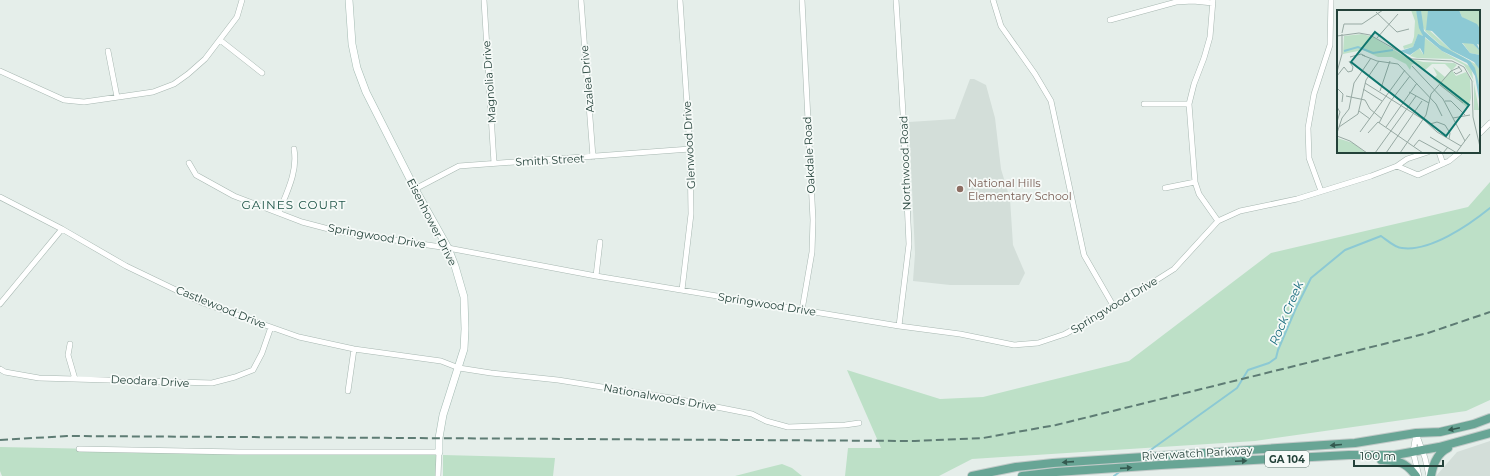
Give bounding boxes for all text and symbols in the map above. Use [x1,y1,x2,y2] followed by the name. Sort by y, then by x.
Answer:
[1337,10,1480,153] inset map
[479,40,499,124] street label: Magnolia Drive
[577,44,597,113] street label: Azalea Drive
[680,100,698,189] street label: Glenwood Drive
[896,115,914,211] street label: Northwood Road
[800,116,818,194] street label: Oakdale Road
[515,151,586,169] street label: Smith Street
[404,176,460,268] street label: Eisenhower Drive
[968,176,1072,203] place label: National Hills Elementary School
[955,184,965,194] marker: National Hills Elementary School
[242,197,346,212] district label: GAINES COURT
[327,221,427,252] street label: Springwood Drive
[1068,273,1160,336] street label: Springwood Drive
[1266,278,1307,347] water label: Rock Creek
[174,283,268,332] street label: Castlewood Drive
[717,289,817,319] street label: Springwood Drive
[110,372,190,390] street label: Deodara Drive
[602,380,718,414] street label: Nationalwoods Drive
[1447,426,1460,432] one-way arrow
[1330,442,1342,448] one-way arrow
[1354,442,1443,468] scale bar
[1141,443,1253,463] street label: Riverwatch Parkway
[1360,448,1396,463] text: 100 m
[1265,451,1309,467] road number: GA 104
[1235,458,1247,465] one-way arrow
[1062,459,1074,466] one-way arrow
[1120,464,1132,471] one-way arrow

